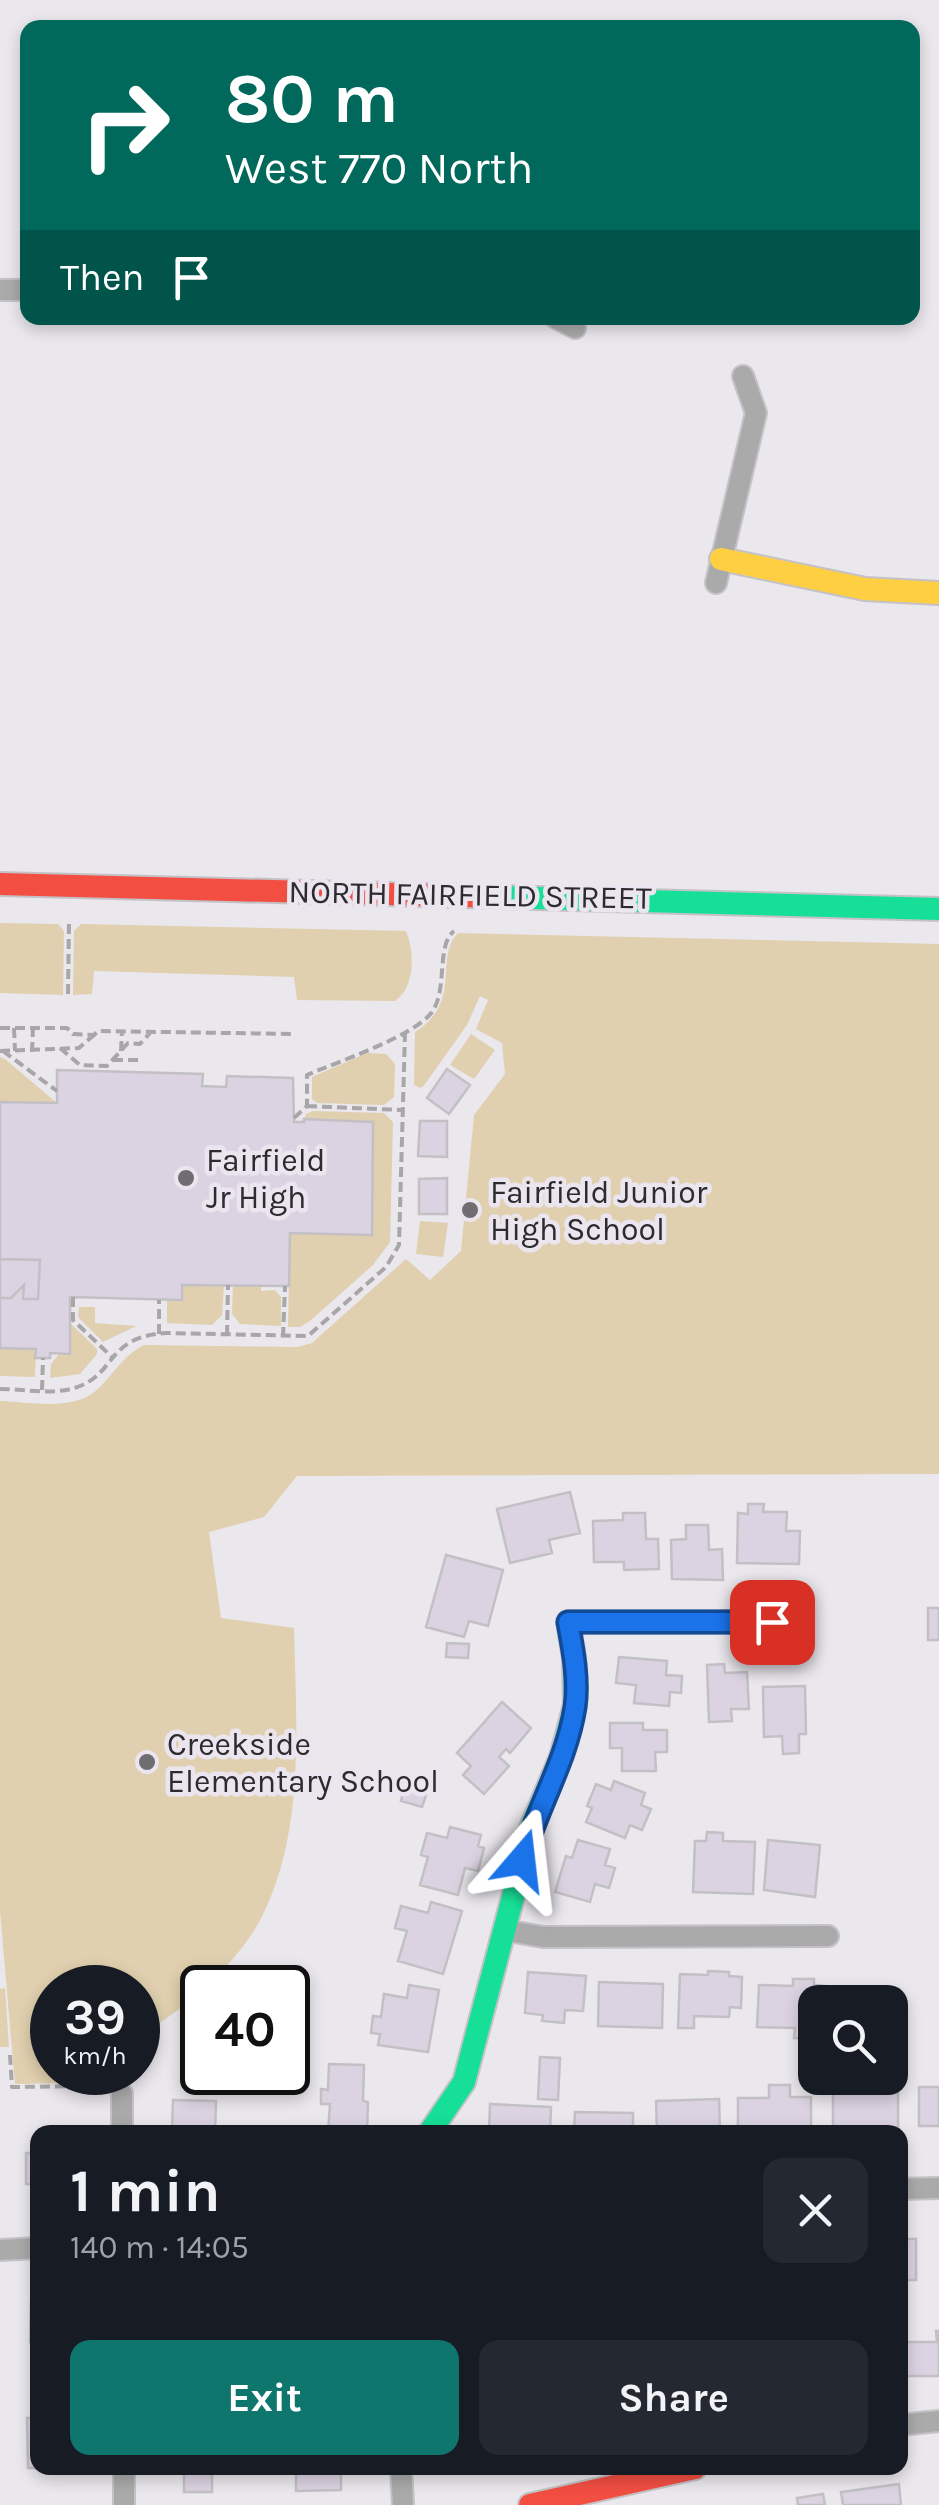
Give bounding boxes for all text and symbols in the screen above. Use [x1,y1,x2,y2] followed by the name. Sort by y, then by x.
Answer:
[225,58,399,140] text: 80 m
[60,60,190,190] icon: right
[225,142,534,194] text: West 770 North
[164,250,219,305] icon: arrive
[60,255,144,300] text: Then
[288,873,652,917] street label: NORTH FAIRFIELD STREET
[206,1142,326,1216] place label: Fairfield Jr High
[175,1167,197,1189] marker: Fairfield Jr High
[490,1174,708,1248] place label: Fairfield Junior High School
[459,1199,481,1221] marker: Fairfield Junior High School
[730,1580,815,1665] pin
[745,1595,800,1650] icon: arrive
[167,1726,439,1800] place label: Creekside Elementary School
[136,1751,158,1773] marker: Creekside Elementary School
[470,1808,574,1912] position arrow
[180,1965,310,2095] speed limit sign: 40
[798,1985,908,2095] map controls
[798,1985,908,2095] button: search
[64,1988,126,2047] text: 39
[63,2041,127,2070] text: km/h
[70,2156,221,2226] text: 1 min
[763,2158,868,2263] button: close
[70,2229,249,2266] text: 140 m · 14:05
[70,2340,459,2455] button: Exit
[479,2340,868,2455] button: Share

